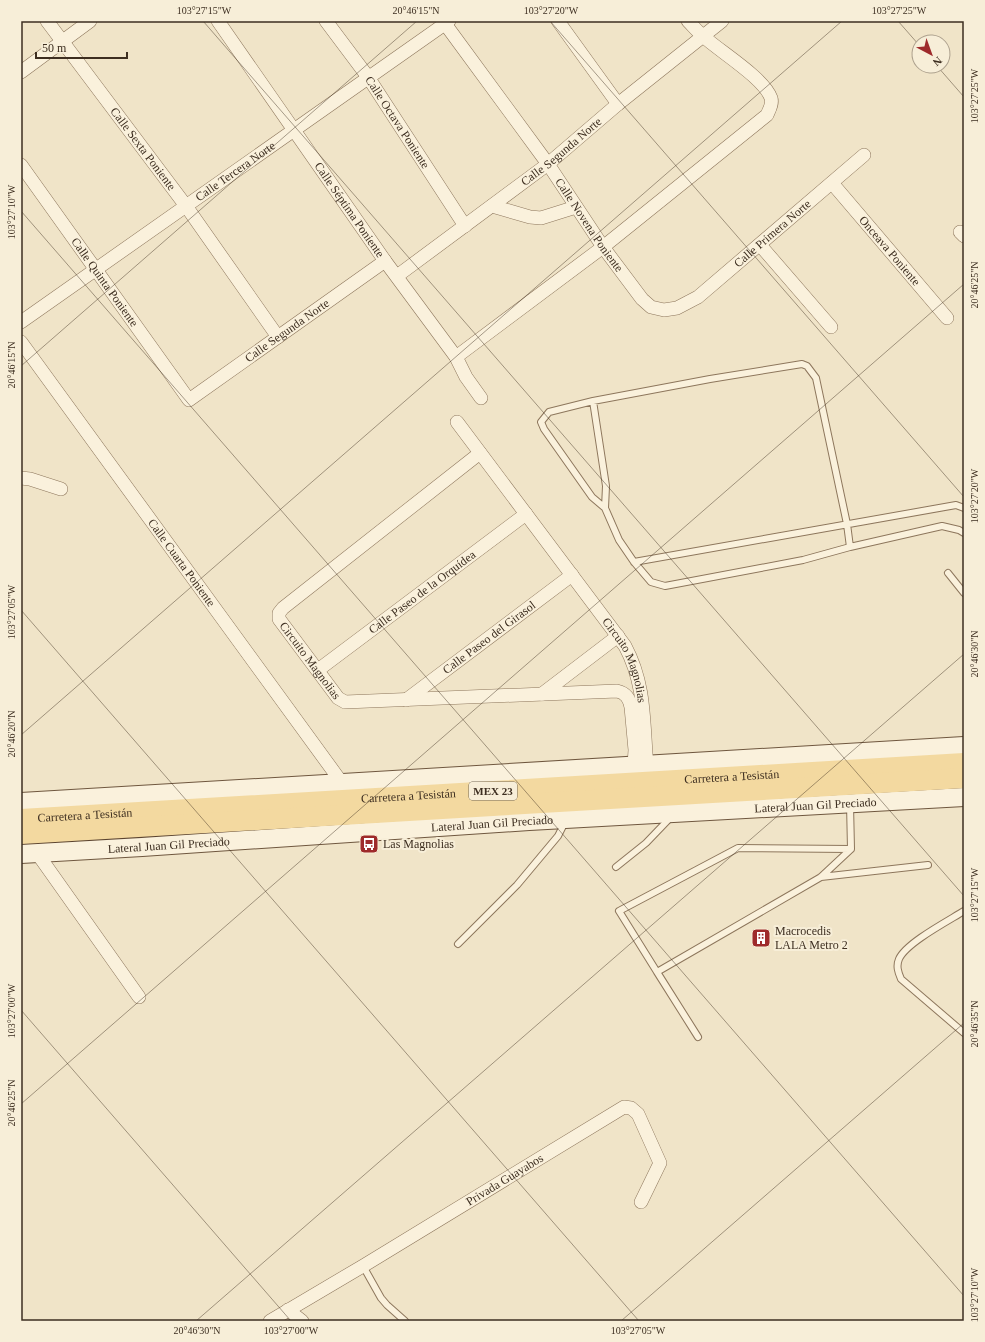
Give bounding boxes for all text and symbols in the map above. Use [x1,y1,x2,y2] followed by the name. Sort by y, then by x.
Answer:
[177,5,232,16] text: 103°27'15"W
[392,5,440,16] text: 20°46'15"N
[524,5,579,16] text: 103°27'20"W
[872,5,927,16] text: 103°27'25"W
[36,34,127,60] scale bar
[911,34,951,74] north arrow
[42,41,67,55] text: 50 m
[931,54,944,69] text: N
[969,68,980,123] text: 103°27'25"W
[362,73,433,171] street label: Calle Octava Poniente
[107,105,179,193] street label: Calle Sexta Poniente
[518,114,604,189] street label: Calle Segunda Norte
[193,138,278,204] street label: Calle Tercera Norte
[311,160,387,260] street label: Calle Séptima Poniente
[552,175,626,275] street label: Calle Novena Poniente
[6,184,17,239] text: 103°27'10"W
[731,197,814,270] street label: Calle Primera Norte
[856,213,923,288] street label: Onceava Poniente
[68,235,141,329] street label: Calle Quinta Poniente
[969,261,980,309] text: 20°46'25"N
[242,296,332,365] street label: Calle Segunda Norte
[6,341,17,389] text: 20°46'15"N
[969,468,980,523] text: 103°27'20"W
[145,516,218,609] street label: Calle Cuarta Poniente
[366,547,479,637] street label: Calle Paseo de la Orquídea
[6,584,17,639] text: 103°27'05"W
[440,598,539,677] street label: Calle Paseo del Girasol
[599,615,649,704] street label: Circuito Magnolias
[277,619,344,702] street label: Circuito Magnolias
[969,630,980,678] text: 20°46'30"N
[6,710,17,758] text: 20°46'20"N
[684,767,780,787] street label: Carretera a Tesistán
[469,782,517,800] road number: MEX 23
[360,786,456,806] street label: Carretera a Tesistán
[754,795,877,816] street label: Lateral Juan Gil Preciado
[37,805,133,825] street label: Carretera a Tesistán
[430,813,553,835] street label: Lateral Juan Gil Preciado
[358,833,380,855] bus stop icon: Las Magnolias
[107,834,230,856] street label: Lateral Juan Gil Preciado
[383,837,454,851] place label: Las Magnolias
[969,867,980,922] text: 103°27'15"W
[775,924,848,952] place label: Macrocedis LALA Metro 2
[750,927,772,949] building icon: Macrocedis LALA Metro 2
[6,983,17,1038] text: 103°27'00"W
[969,1000,980,1048] text: 20°46'35"N
[6,1079,17,1127] text: 20°46'25"N
[464,1151,546,1208] street label: Privada Guayabos
[969,1267,980,1322] text: 103°27'10"W
[173,1325,221,1336] text: 20°46'30"N
[264,1325,319,1336] text: 103°27'00"W
[611,1325,666,1336] text: 103°27'05"W

